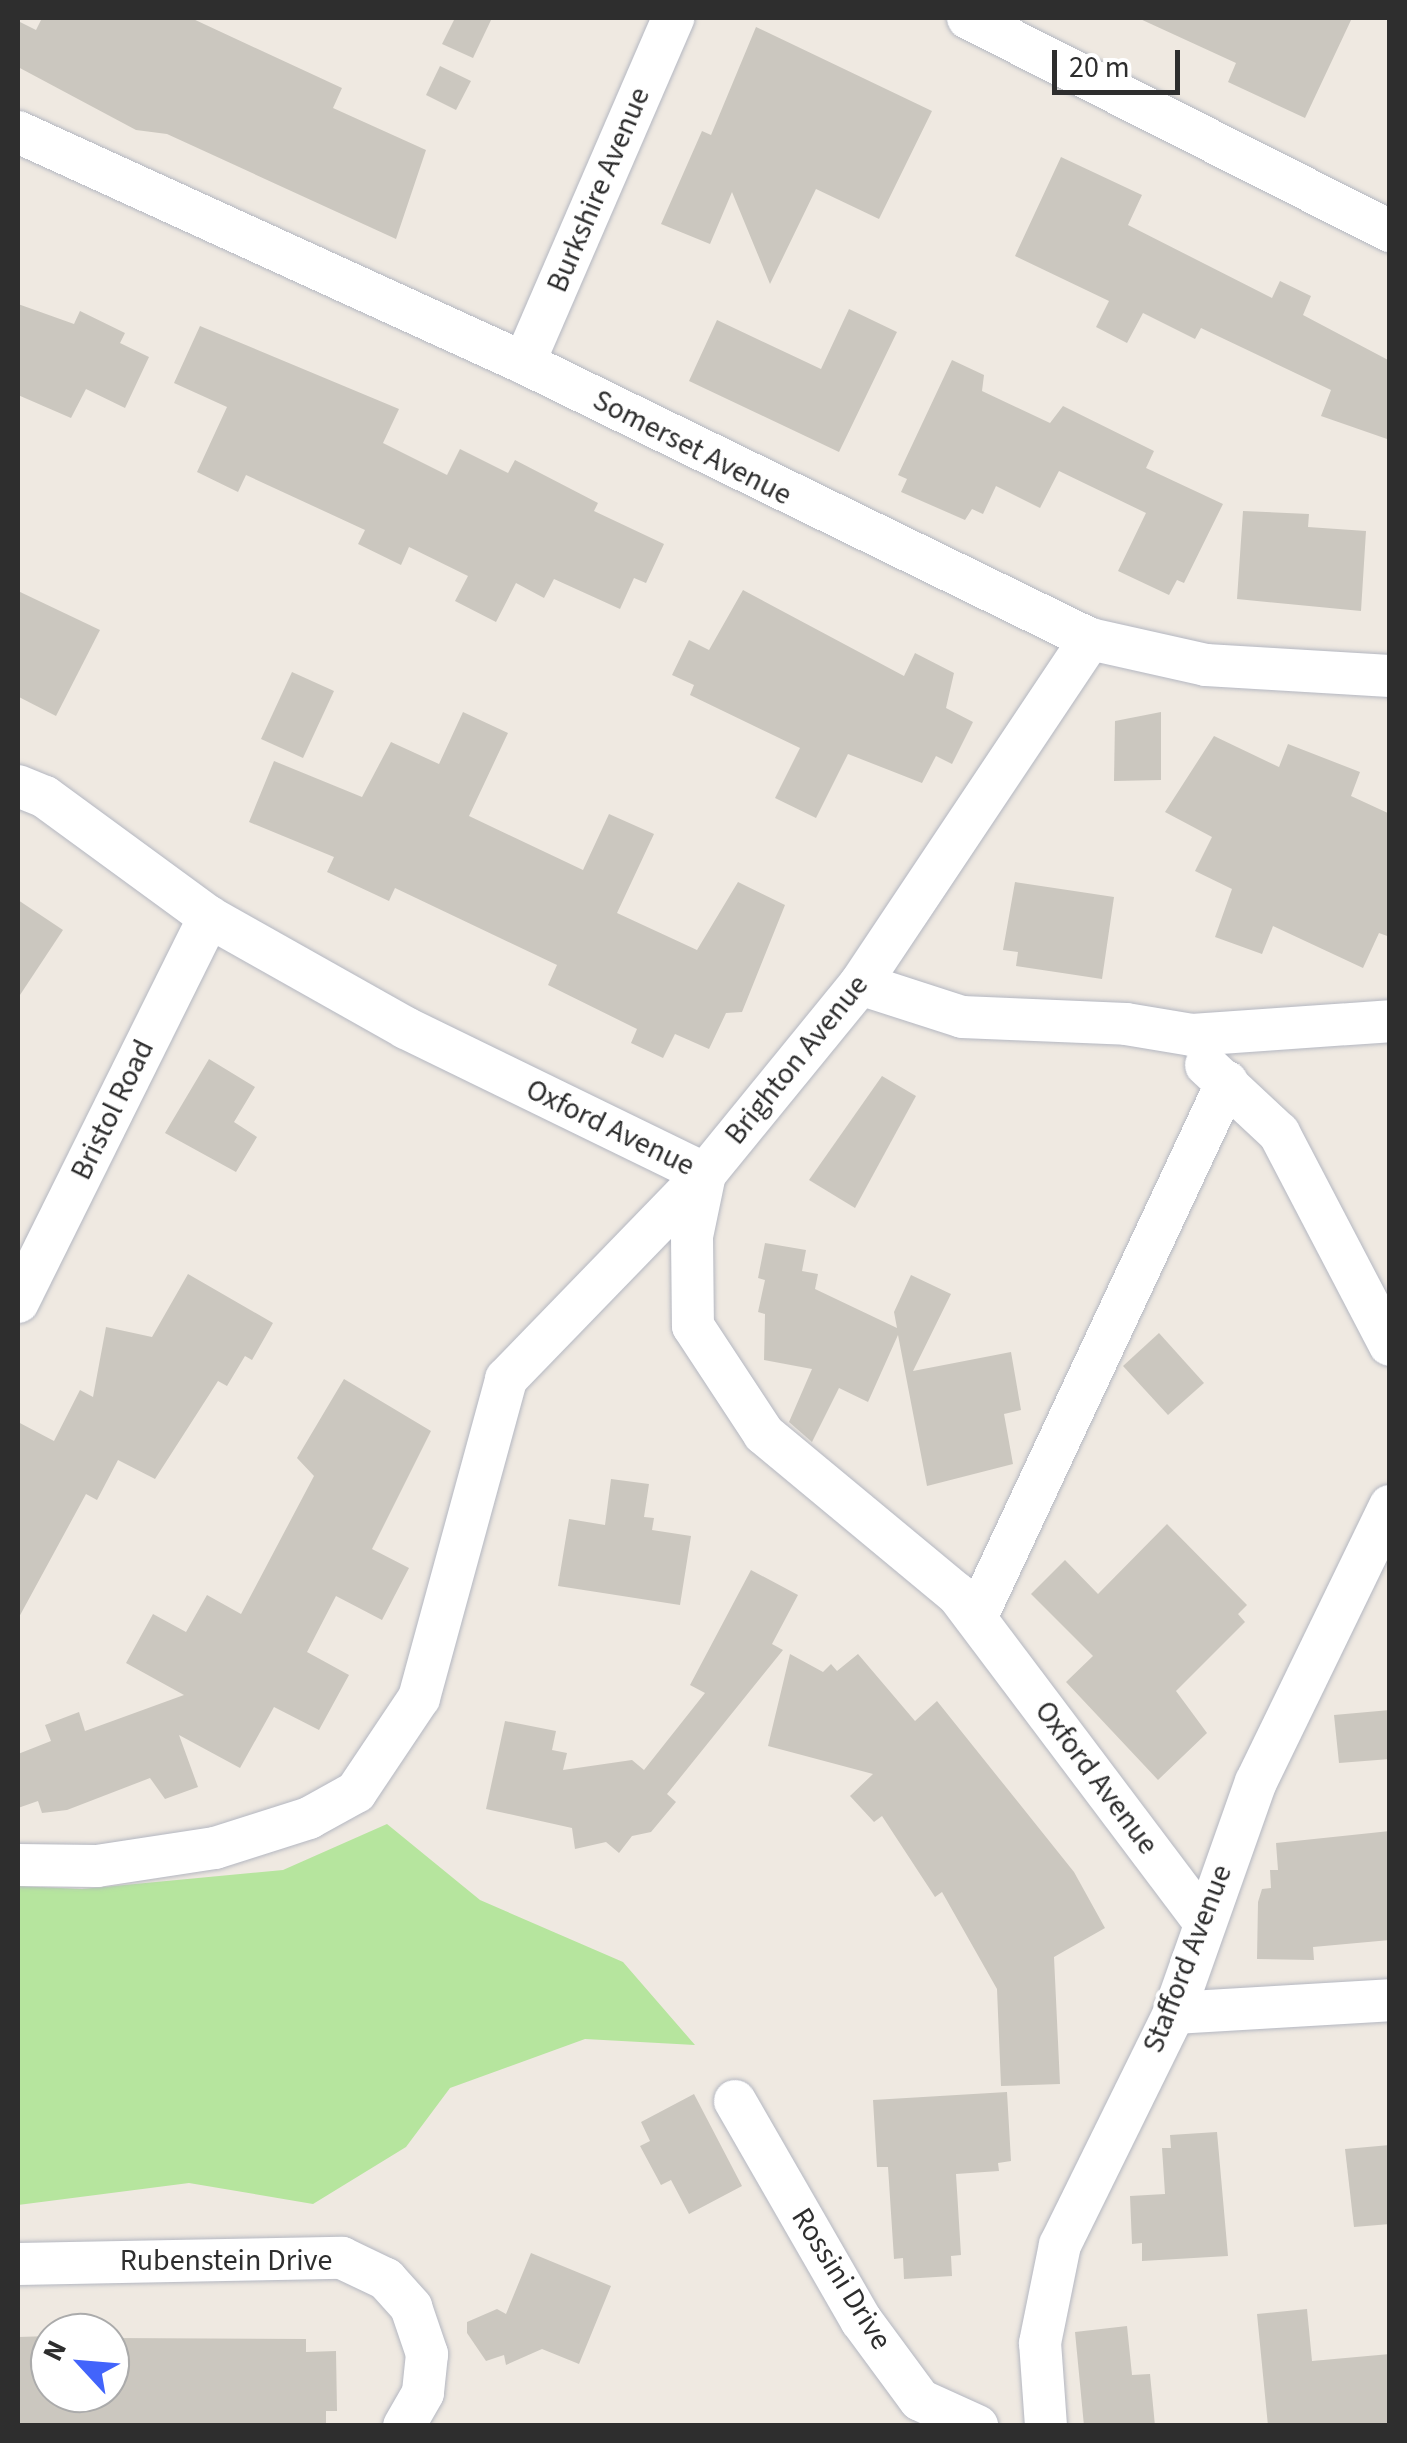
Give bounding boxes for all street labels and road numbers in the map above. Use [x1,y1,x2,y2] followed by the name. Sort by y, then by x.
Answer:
[540,82,658,298] street label: Burkshire Avenue
[587,382,797,514] street label: Somerset Avenue
[718,968,876,1152] street label: Brighton Avenue
[64,1034,162,1186] street label: Bristol Road
[520,1072,700,1184] street label: Oxford Avenue
[1027,1694,1165,1862] street label: Oxford Avenue
[1136,1860,1240,2058] street label: Stafford Avenue
[783,2201,899,2357] street label: Rossini Drive
[120,2243,332,2279] street label: Rubenstein Drive

